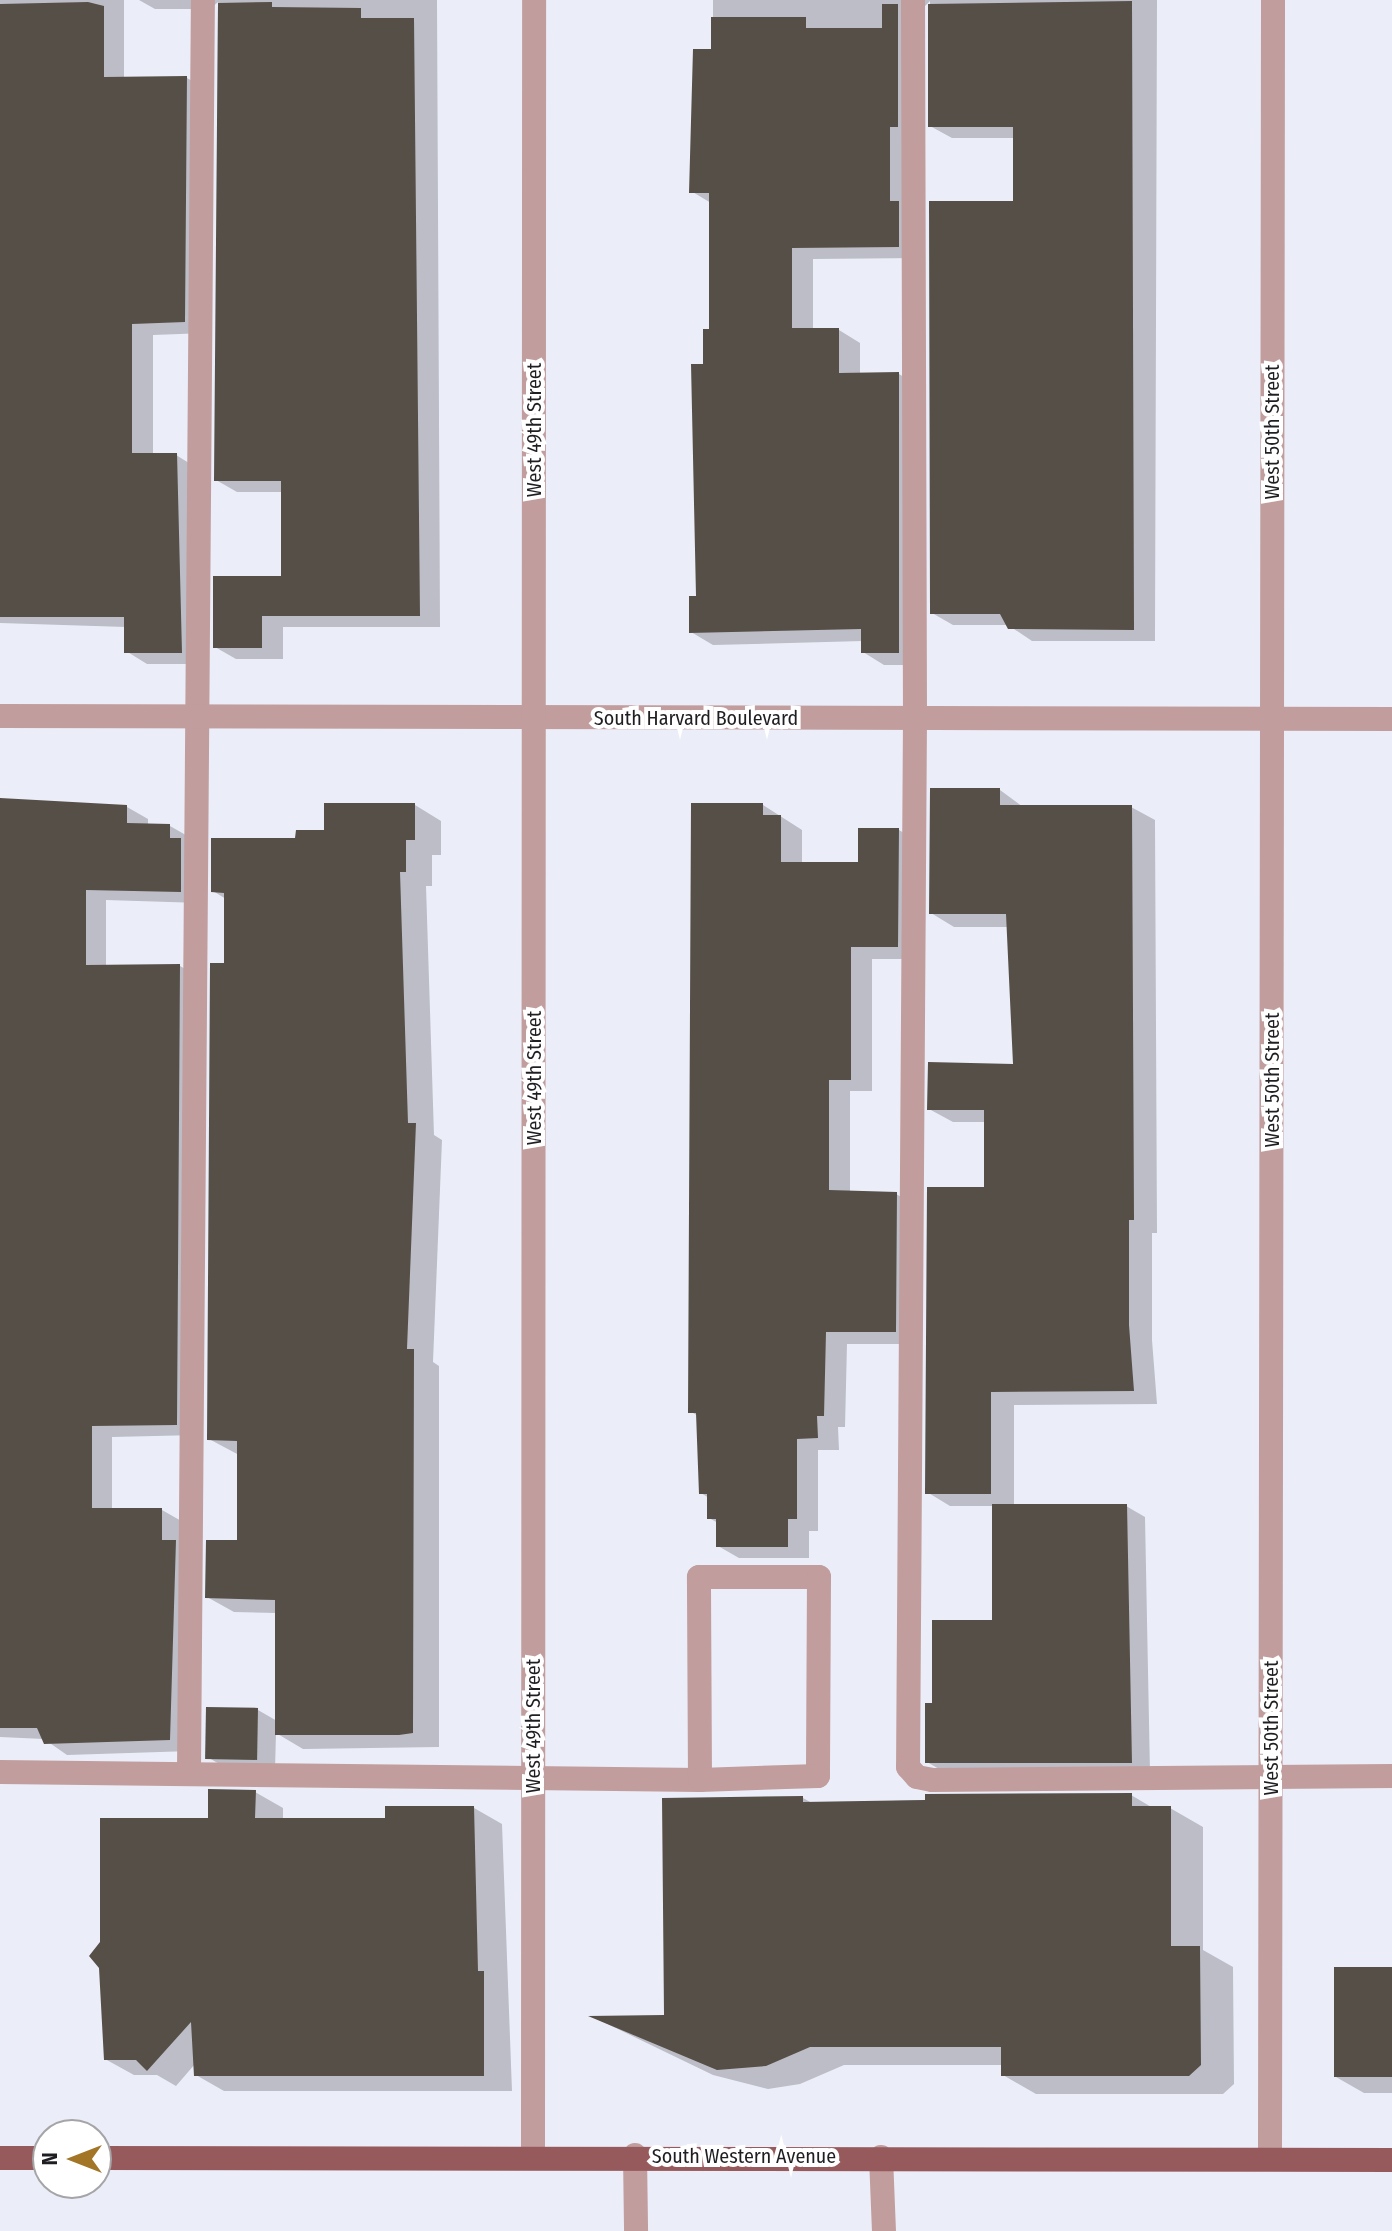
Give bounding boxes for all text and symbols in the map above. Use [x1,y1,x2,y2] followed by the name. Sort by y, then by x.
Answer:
[522,363,546,497] street label: West 49th Street
[1260,365,1284,499] street label: West 50th Street
[594,706,798,730] street label: South Harvard Boulevard
[522,1011,546,1145] street label: West 49th Street
[1260,1013,1284,1147] street label: West 50th Street
[521,1659,545,1793] street label: West 49th Street
[1259,1661,1283,1795] street label: West 50th Street
[32,2119,112,2199] north arrow
[652,2144,836,2168] street label: South Western Avenue
[36,2152,63,2166] text: N

